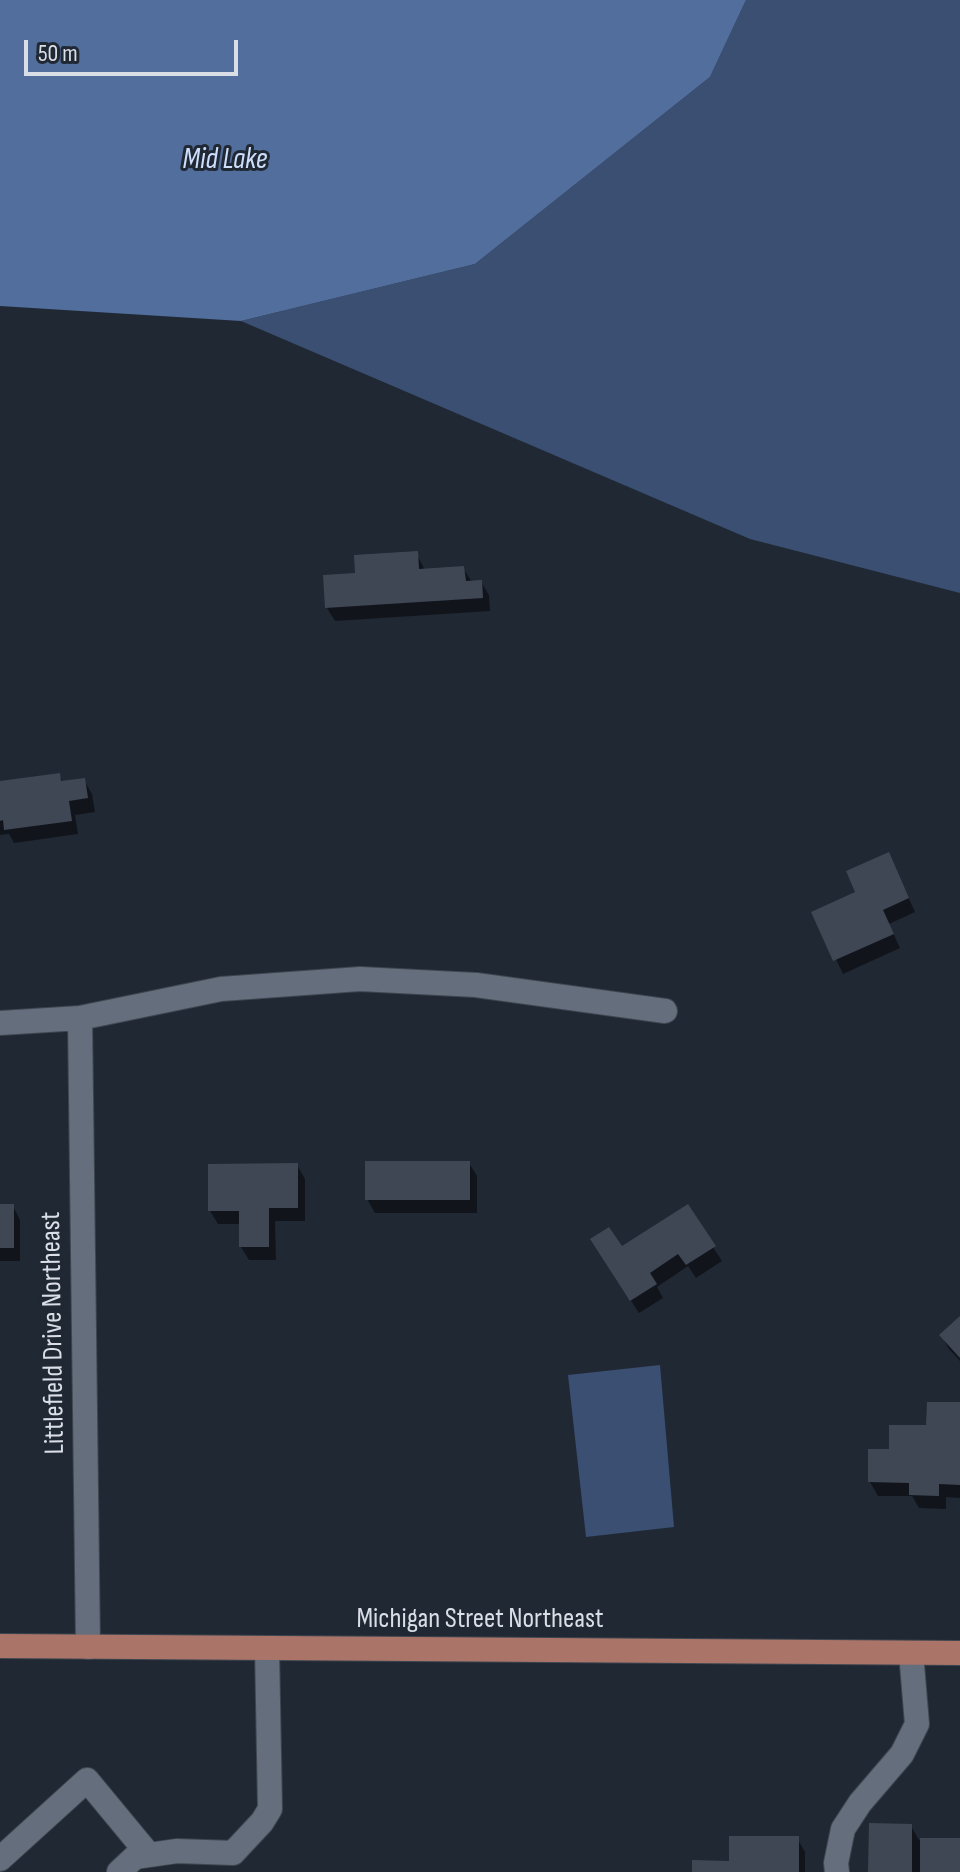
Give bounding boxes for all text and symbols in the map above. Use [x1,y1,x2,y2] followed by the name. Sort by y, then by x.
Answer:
[28,24,242,74] scale bar
[38,39,78,68] text: 50 m
[182,142,268,178] water label: Mid Lake
[35,1211,73,1455] street label: Littlefield Drive Northeast
[356,1603,604,1637] street label: Michigan Street Northeast

